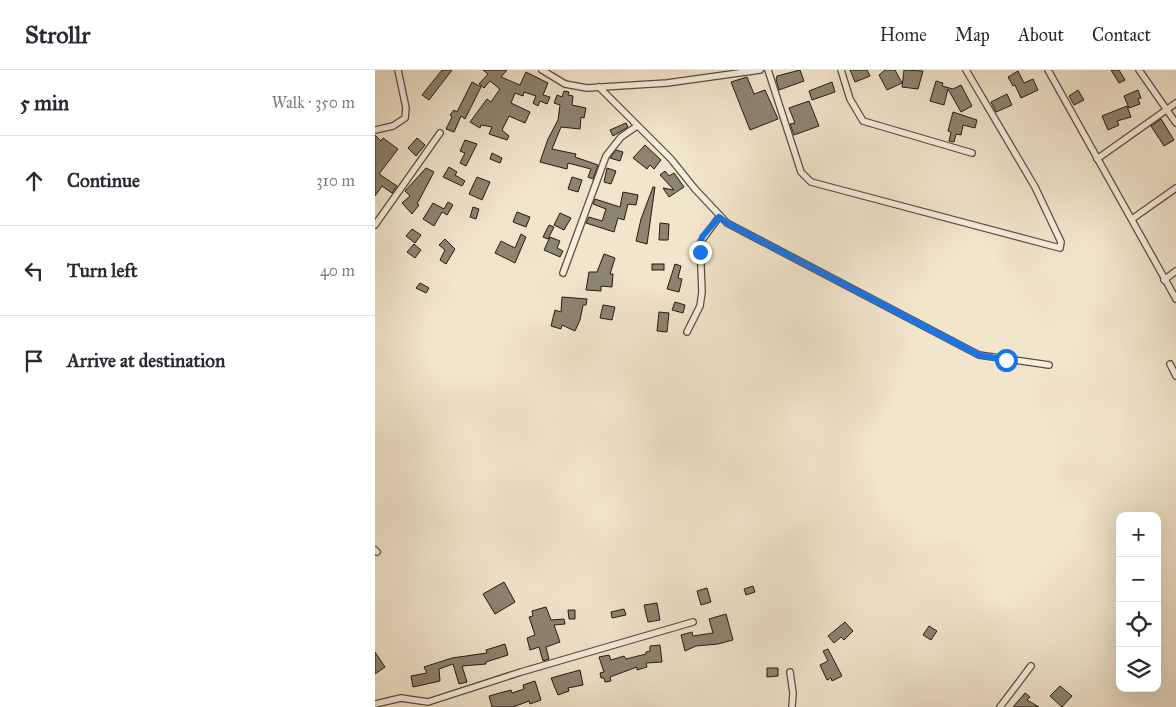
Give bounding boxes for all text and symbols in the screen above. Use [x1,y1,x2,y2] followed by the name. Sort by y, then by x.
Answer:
[25,20,90,50] text: Strollr
[880,24,927,46] text: Home
[955,24,990,46] text: Map
[1018,24,1064,46] text: About
[1092,24,1151,46] text: Contact
[20,90,69,116] text: 5 min
[272,93,355,112] text: Walk · 350 m
[20,167,48,195] icon: ahead
[67,169,140,192] text: Continue
[316,171,355,190] text: 310 m
[689,241,712,264] route end
[20,257,48,285] icon: left
[67,259,137,282] text: Turn left
[320,261,355,280] text: 40 m
[20,347,48,375] icon: arrive
[67,349,225,372] text: Arrive at destination
[995,349,1018,372] route start
[1116,512,1161,692] map controls
[1116,512,1161,557] button: +
[1116,557,1161,602] button: −
[1116,602,1161,647] button: locate
[1116,647,1161,692] button: layers

